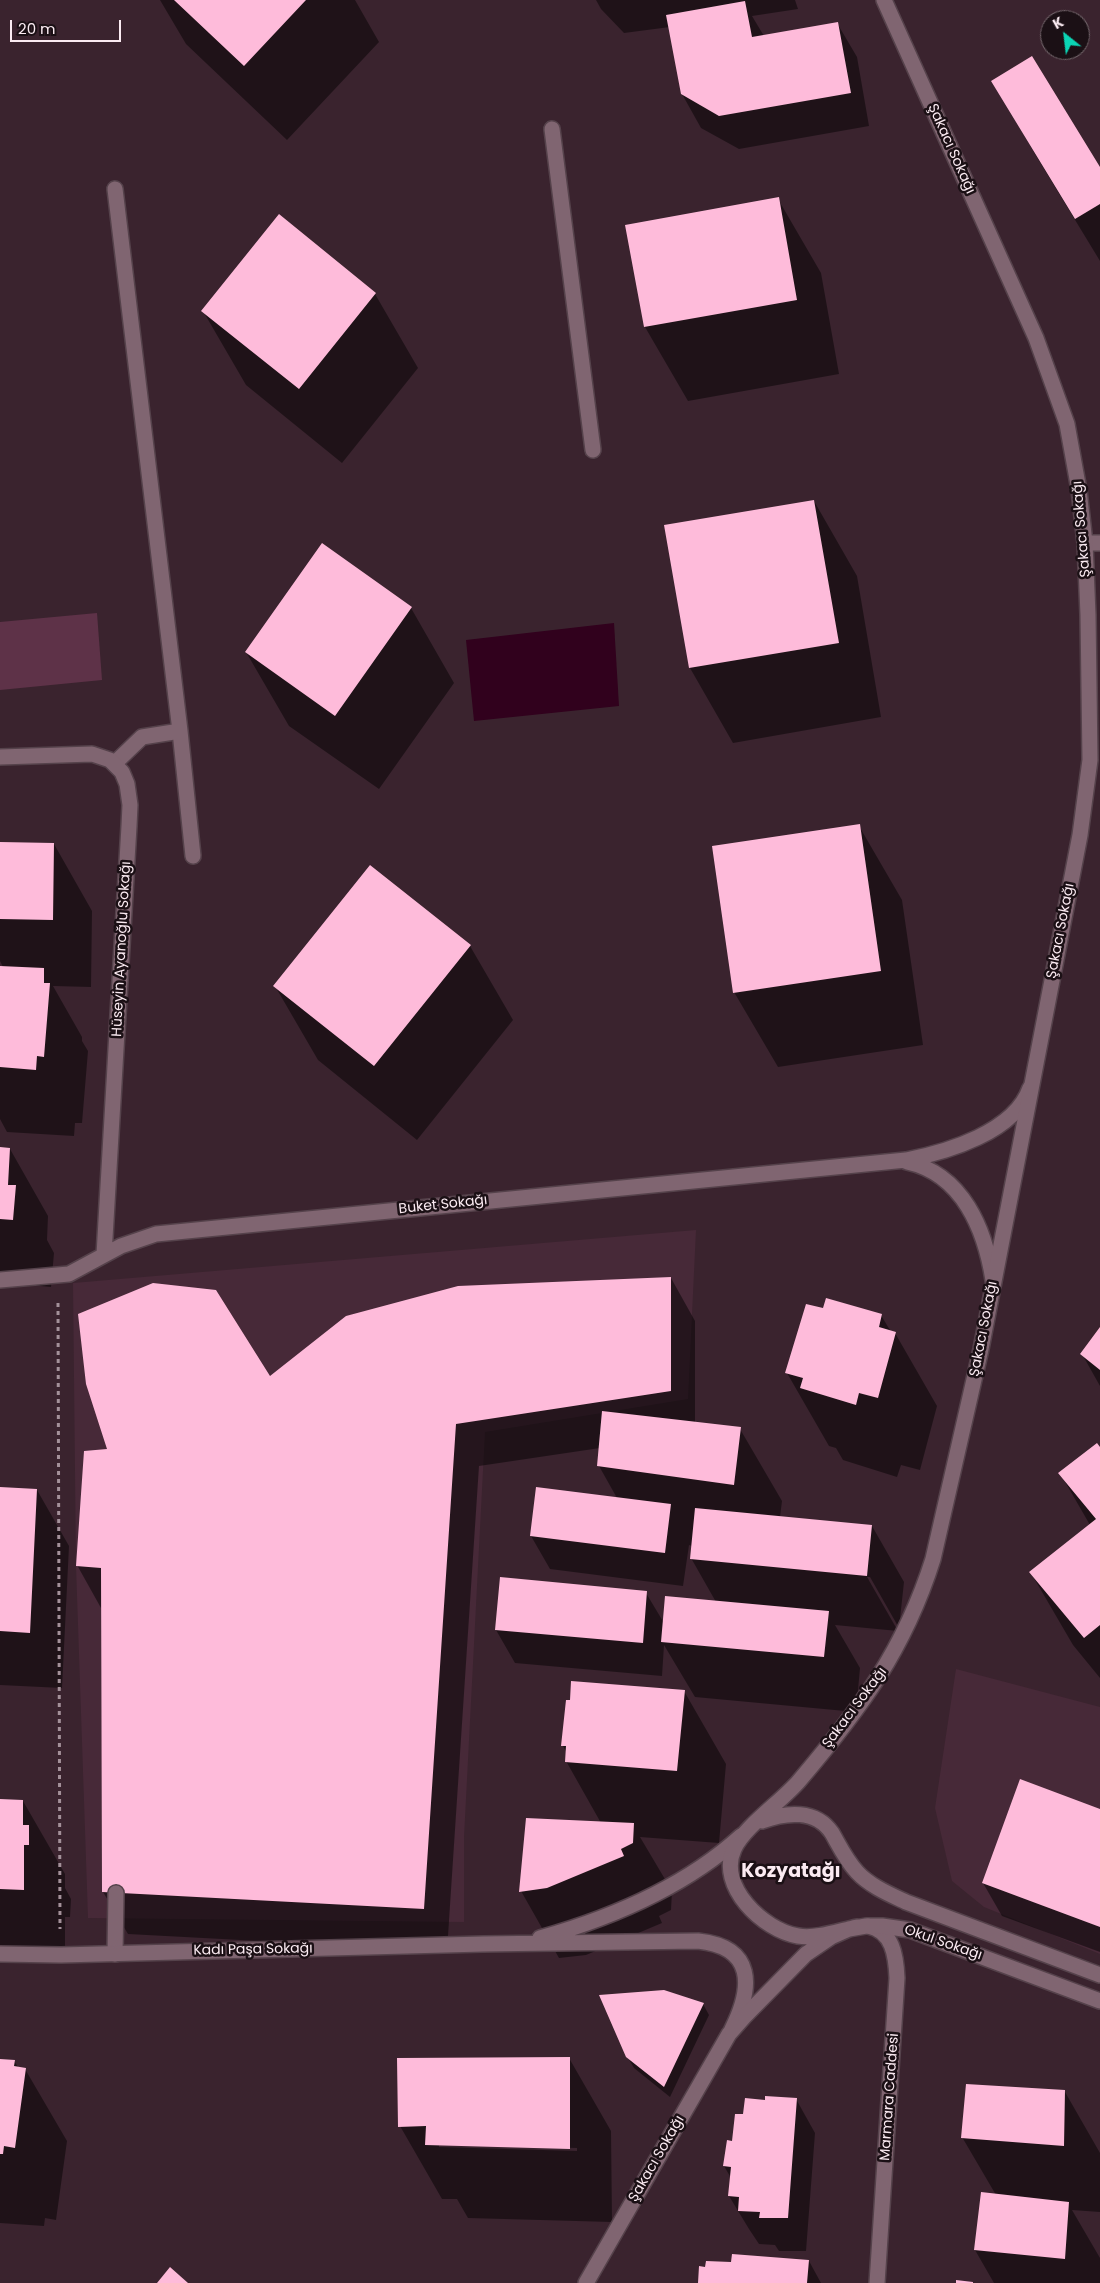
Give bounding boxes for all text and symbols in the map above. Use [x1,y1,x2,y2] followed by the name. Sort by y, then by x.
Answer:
[12,10,124,42] scale bar
[1040,10,1090,60] north arrow
[1049,12,1067,34] text: K
[18,18,56,39] text: 20 m
[924,101,978,197] street label: Şakacı Sokağı
[1069,480,1095,578] street label: Şakacı Sokağı
[109,861,135,1037] street label: Hüseyin Ayanoğlu Sokağı
[1044,882,1078,980] street label: Şakacı Sokağı
[398,1192,488,1218] street label: Buket Sokağı
[967,1280,1001,1378] street label: Şakacı Sokağı
[819,1664,891,1752] street label: Şakacı Sokağı
[741,1861,841,1883] district label: Kozyatağı
[902,1922,984,1964] street label: Okul Sokağı
[193,1941,313,1959] street label: Kadı Paşa Sokağı
[877,2033,903,2161] street label: Marmara Caddesi
[626,2113,688,2205] street label: Şakacı Sokağı

